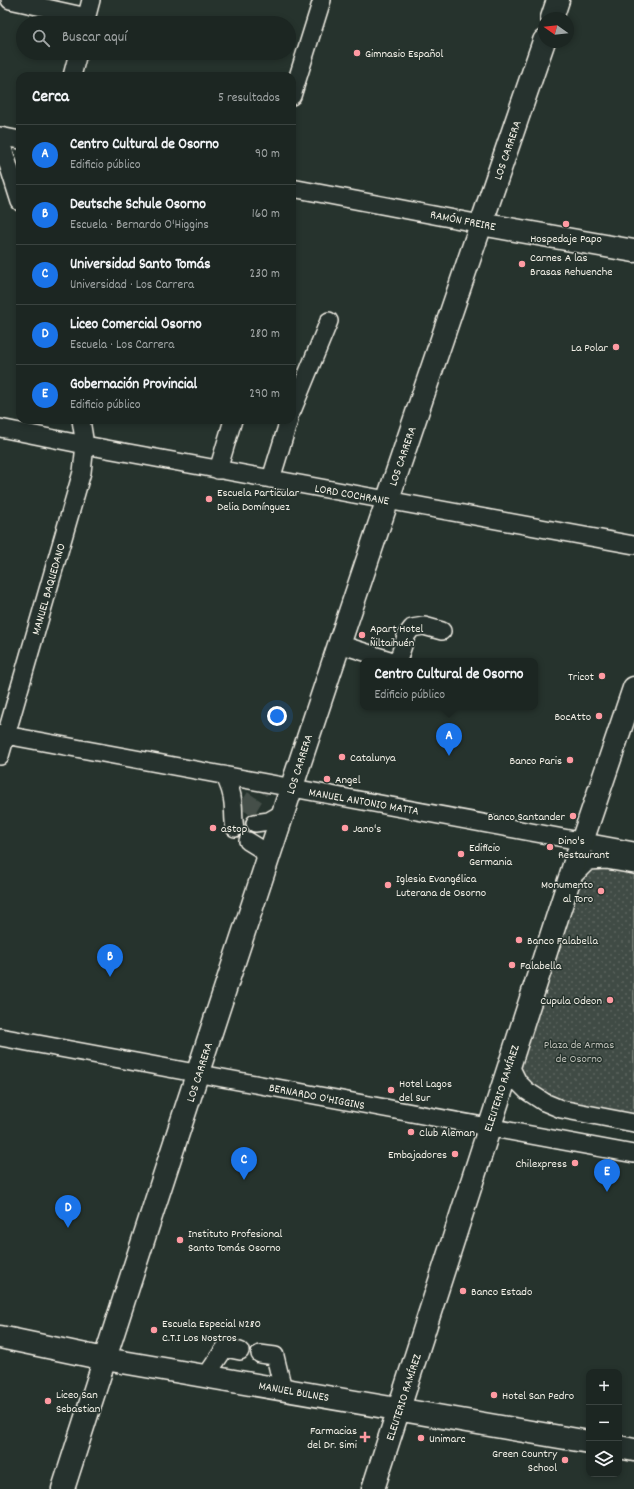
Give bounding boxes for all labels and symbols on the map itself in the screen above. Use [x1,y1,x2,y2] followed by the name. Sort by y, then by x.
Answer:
[538,12,574,48] north arrow
[365,46,444,63] place label: Gimnasio Español
[352,48,362,58] marker: Gimnasio Español
[490,118,527,183] street label: LOS CARRERA
[429,207,497,236] street label: RAMÓN FREIRE
[561,219,571,229] marker: Hospedaje Papo
[530,231,602,248] place label: Hospedaje Papo
[530,250,612,281] place label: Carnes A las Brasas Rehuenche
[517,259,527,269] marker: Carnes A las Brasas Rehuenche
[571,340,609,357] place label: La Polar
[611,342,621,352] marker: La Polar
[385,424,422,489] street label: LOS CARRERA
[313,481,391,510] street label: LORD COCHRANE
[217,485,300,516] place label: Escuela Particular Delia Domínguez
[204,494,214,504] marker: Escuela Particular Delia Domínguez
[28,542,71,637] street label: MANUEL BAQUEDANO
[370,621,424,652] place label: Apart Hotel Ñiltaihuén
[357,630,367,640] marker: Apart Hotel Ñiltaihuén
[568,669,595,686] place label: Tricot
[597,671,607,681] marker: Tricot
[267,706,287,726] your location
[554,709,591,726] place label: BocAtto
[594,711,604,721] marker: BocAtto
[436,723,462,756] pin: A
[283,732,318,797] street label: LOS CARRERA
[350,750,396,767] place label: Catalunya
[337,752,347,762] marker: Catalunya
[509,753,562,770] place label: Banco Paris
[565,755,575,765] marker: Banco Paris
[335,772,361,789] place label: Angel
[322,774,332,784] marker: Angel
[307,784,421,821] street label: MANUEL ANTONIO MATTA
[488,809,566,826] place label: Banco Santander
[568,811,578,821] marker: Banco Santander
[221,821,247,838] place label: aStop
[353,821,381,838] place label: Jano's
[208,823,218,833] marker: aStop
[340,823,350,833] marker: Jano's
[558,833,610,864] place label: Dino's Restaurant
[469,840,512,871] place label: Edificio Germania
[545,842,555,852] marker: Dino's Restaurant
[456,849,466,859] marker: Edificio Germania
[396,871,486,902] place label: Iglesia Evangélica Luterana de Osorno
[541,877,593,908] place label: Monumento al Toro
[383,880,393,890] marker: Iglesia Evangélica Luterana de Osorno
[596,886,606,896] marker: Monumento al Toro
[527,933,598,950] place label: Banco Falabella
[514,935,524,945] marker: Banco Falabella
[97,944,123,977] pin: B
[520,958,562,975] place label: Falabella
[507,960,517,970] marker: Falabella
[540,993,602,1010] place label: Cupula Odeon
[605,995,615,1005] marker: Cupula Odeon
[544,1037,614,1068] park label: Plaza de Armas de Osorno
[183,1040,218,1105] street label: LOS CARRERA
[480,1042,525,1134] street label: ELEUTERIO RAMÍREZ
[399,1076,452,1107] place label: Hotel Lagos del Sur
[267,1080,366,1115] street label: BERNARDO O'HIGGINS
[386,1085,396,1095] marker: Hotel Lagos del Sur
[419,1125,475,1142] place label: Club Aleman
[406,1127,416,1137] marker: Club Aleman
[231,1147,257,1180] pin: C
[388,1147,447,1164] place label: Embajadores
[450,1149,460,1159] marker: Embajadores
[515,1156,567,1173] place label: Chilexpress
[570,1158,580,1168] marker: Chilexpress
[594,1159,620,1192] pin: E
[55,1195,81,1228] pin: D
[188,1226,283,1257] place label: Instituto Profesional Santo Tomás Osorno
[175,1235,185,1245] marker: Instituto Profesional Santo Tomás Osorno
[471,1284,532,1301] place label: Banco Estado
[458,1286,468,1296] marker: Banco Estado
[162,1316,261,1347] place label: Escuela Especial N280 C.T.I Los Nostros
[149,1325,159,1335] marker: Escuela Especial N280 C.T.I Los Nostros
[382,1351,427,1443] street label: ELEUTERIO RAMÍREZ
[257,1378,330,1407] street label: MANUEL BULNES
[56,1387,101,1418] place label: Liceo San Sebastian
[502,1388,574,1405] place label: Hotel San Pedro
[489,1390,499,1400] marker: Hotel San Pedro
[43,1396,53,1406] marker: Liceo San Sebastian
[307,1423,357,1454] place label: Farmacias del Dr. Simi
[429,1431,466,1448] place label: Unimarc
[360,1432,370,1442] marker: Farmacias del Dr. Simi
[416,1433,426,1443] marker: Unimarc
[492,1446,558,1477] place label: Green Country School
[560,1455,570,1465] marker: Green Country School

